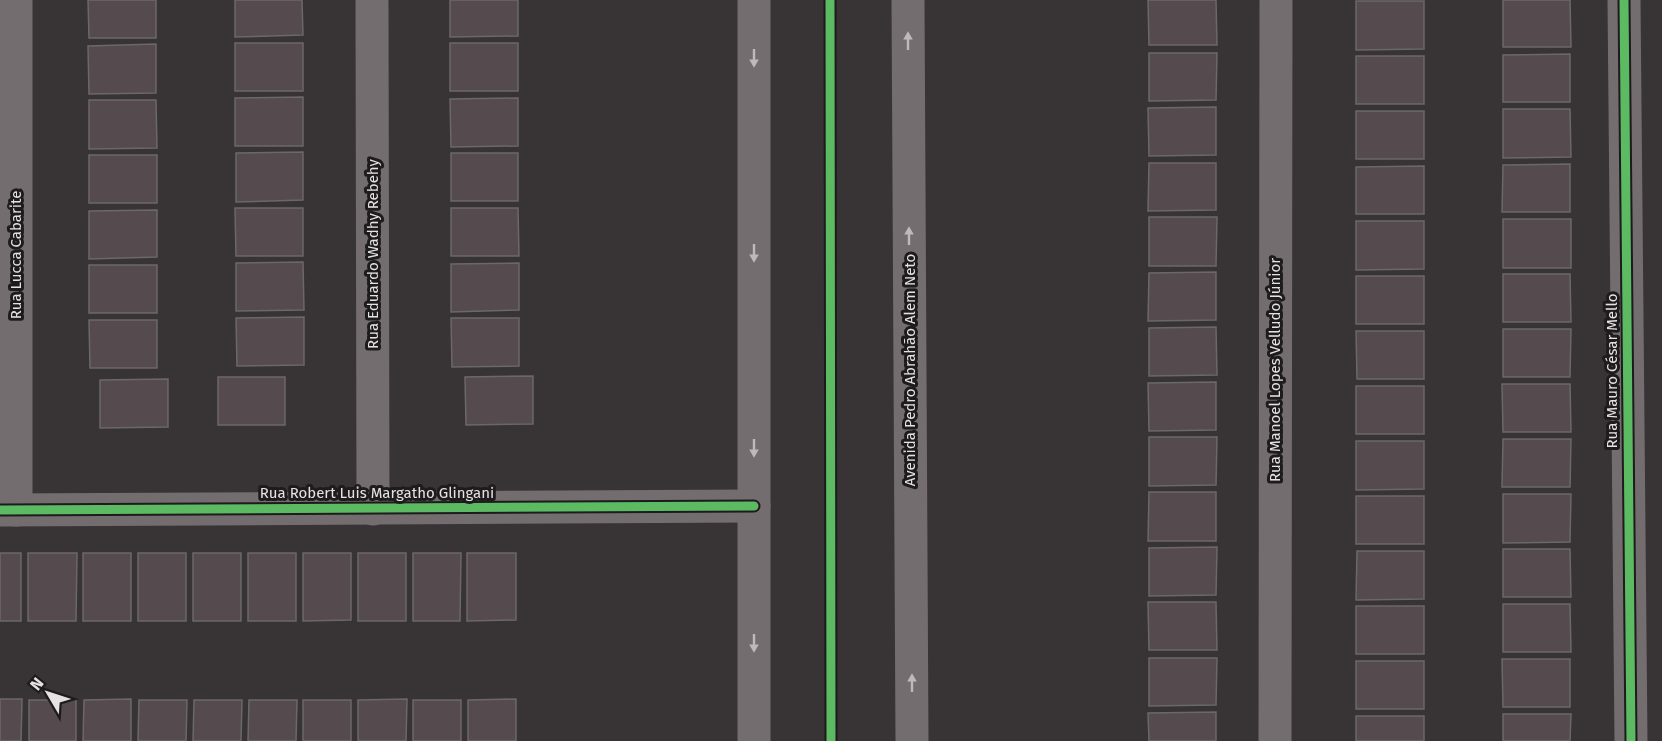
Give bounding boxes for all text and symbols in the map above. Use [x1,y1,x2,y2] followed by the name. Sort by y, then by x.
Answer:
[903,31,913,50] one-way arrow
[749,49,759,68] one-way arrow
[364,158,382,349] street label: Rua Eduardo Wadhy Rebehy
[7,191,25,319] street label: Rua Lucca Cabarite
[904,226,914,245] one-way arrow
[749,244,759,263] one-way arrow
[901,254,919,486] street label: Avenida Pedro Abrahão Alem Neto
[1266,258,1284,482] street label: Rua Manoel Lopes Velludo Júnior
[1603,294,1621,448] street label: Rua Mauro César Mello
[749,439,759,458] one-way arrow
[260,484,494,502] street label: Rua Robert Luis Margatho Glingani
[749,634,759,653] one-way arrow
[18,663,78,723] north arrow
[907,673,917,692] one-way arrow
[26,674,47,694] text: N

